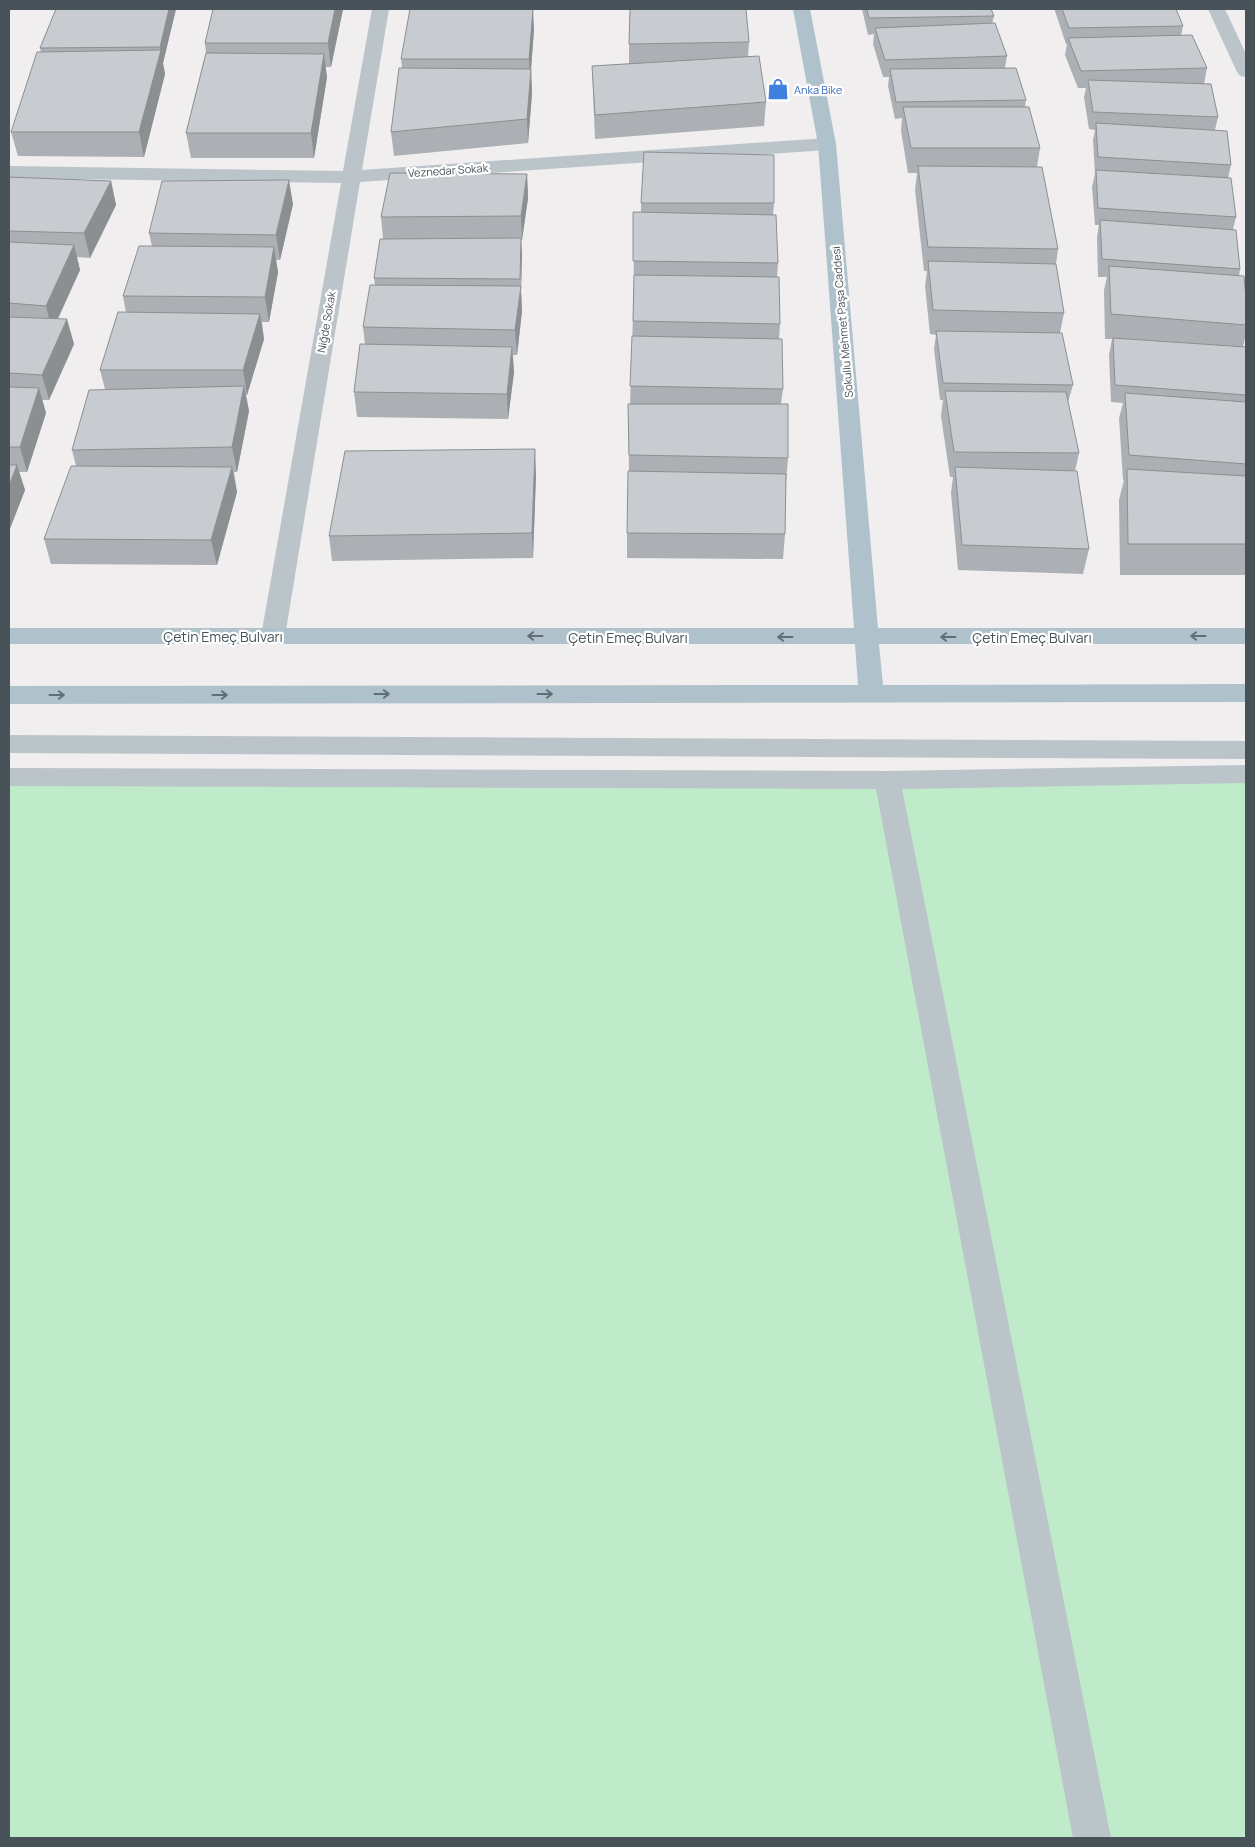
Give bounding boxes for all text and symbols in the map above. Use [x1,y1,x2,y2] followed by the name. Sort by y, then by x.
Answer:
[765,76,791,102] shop icon: Anka Bike
[794,82,843,97] place label: Anka Bike
[407,160,489,180] street label: Veznedar Sokak
[828,246,856,398] street label: Sokullu Mehmet Paşa Caddesi
[313,290,339,354] street label: Niğde Sokak
[163,627,283,646] street label: Çetin Emeç Bulvarı
[568,628,688,647] street label: Çetin Emeç Bulvarı
[972,628,1092,647] street label: Çetin Emeç Bulvarı
[527,631,544,641] one-way arrow
[1190,631,1206,641] one-way arrow
[777,632,794,642] one-way arrow
[940,632,956,642] one-way arrow
[374,689,390,699] one-way arrow
[536,689,553,699] one-way arrow
[49,690,65,700] one-way arrow
[212,690,228,700] one-way arrow

